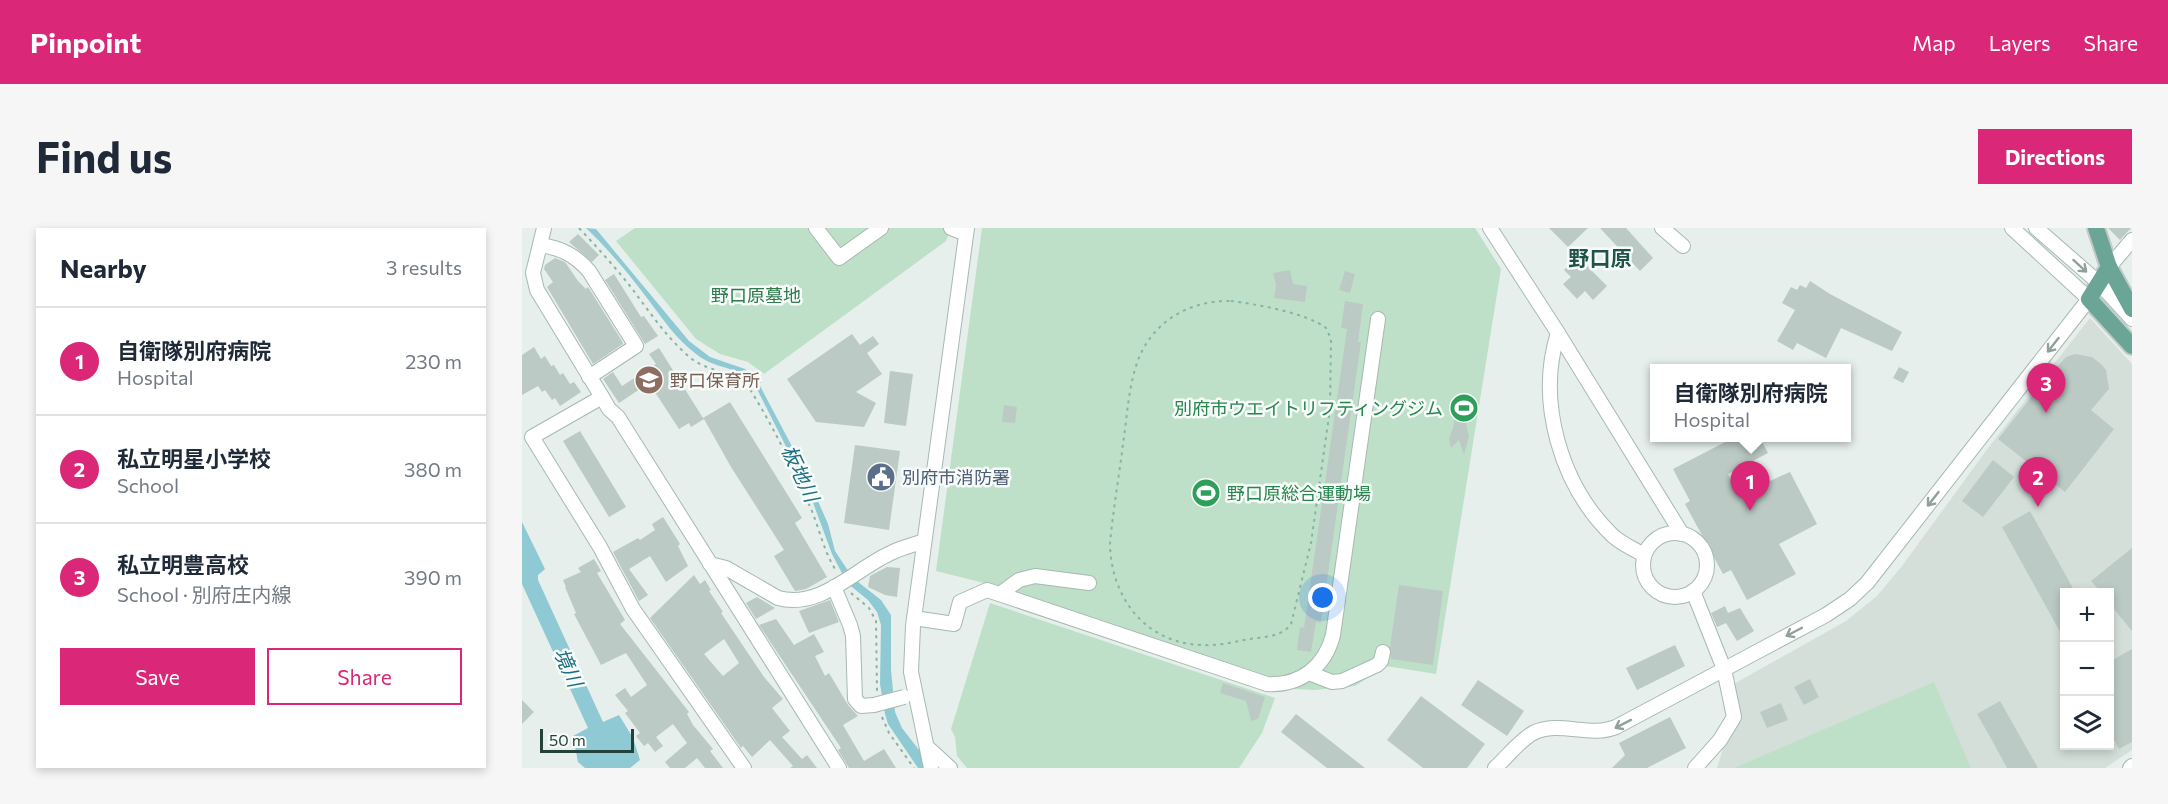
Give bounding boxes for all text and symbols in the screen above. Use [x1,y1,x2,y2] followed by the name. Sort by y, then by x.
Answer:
[30,25,141,59] text: Pinpoint
[1912,30,1956,55] text: Map
[1989,30,2051,55] text: Layers
[2084,30,2138,55] text: Share
[1978,129,2132,184] button: Directions
[36,130,172,182] text: Find us
[1569,245,1632,270] district label: 野口原
[60,252,147,283] text: Nearby
[386,255,462,279] text: 3 results
[2072,259,2087,273] one-way arrow
[711,284,801,306] park label: 野口原墓地
[117,337,271,364] text: 自衛隊別府病院
[2047,337,2060,353] one-way arrow
[75,349,84,373] text: 1
[405,349,462,373] text: 230 m
[633,364,665,396] school or university icon: 野口保育所
[1650,364,1851,442] popup
[2026,364,2066,413] pin: 3
[117,365,194,389] text: Hospital
[670,369,760,391] place label: 野口保育所
[1673,379,1828,406] text: 自衛隊別府病院
[1448,392,1480,424] sports icon: 別府市ウエイトリフティングジム
[1174,397,1443,419] place label: 別府市ウエイトリフティングジム
[1673,407,1750,431] text: Hospital
[777,441,825,507] water label: 板地川
[117,445,271,472] text: 私立明星小学校
[74,457,85,481] text: 2
[404,457,462,481] text: 380 m
[2018,458,2058,507] pin: 2
[865,461,897,493] public building icon: 別府市消防署
[1730,462,1770,511] pin: 1
[902,466,1010,488] place label: 別府市消防署
[117,473,179,497] text: School
[1190,477,1222,509] sports icon: 野口原総合運動場
[1227,482,1371,504] place label: 野口原総合運動場
[1927,490,1940,506] one-way arrow
[117,551,249,578] text: 私立明豊高校
[74,565,85,589] text: 3
[404,565,462,589] text: 390 m
[117,582,291,606] text: School · 別府庄内線
[1308,583,1337,612] your location
[2060,588,2114,750] map controls
[2060,588,2114,642] button: +
[1786,627,1804,638] one-way arrow
[2060,642,2114,696] button: −
[550,644,589,692] water label: 境川
[60,648,255,705] button: Save
[267,648,462,705] button: Share
[2060,696,2114,750] button: layers
[1614,719,1632,730] one-way arrow
[540,726,634,754] scale bar
[549,730,586,749] text: 50 m

